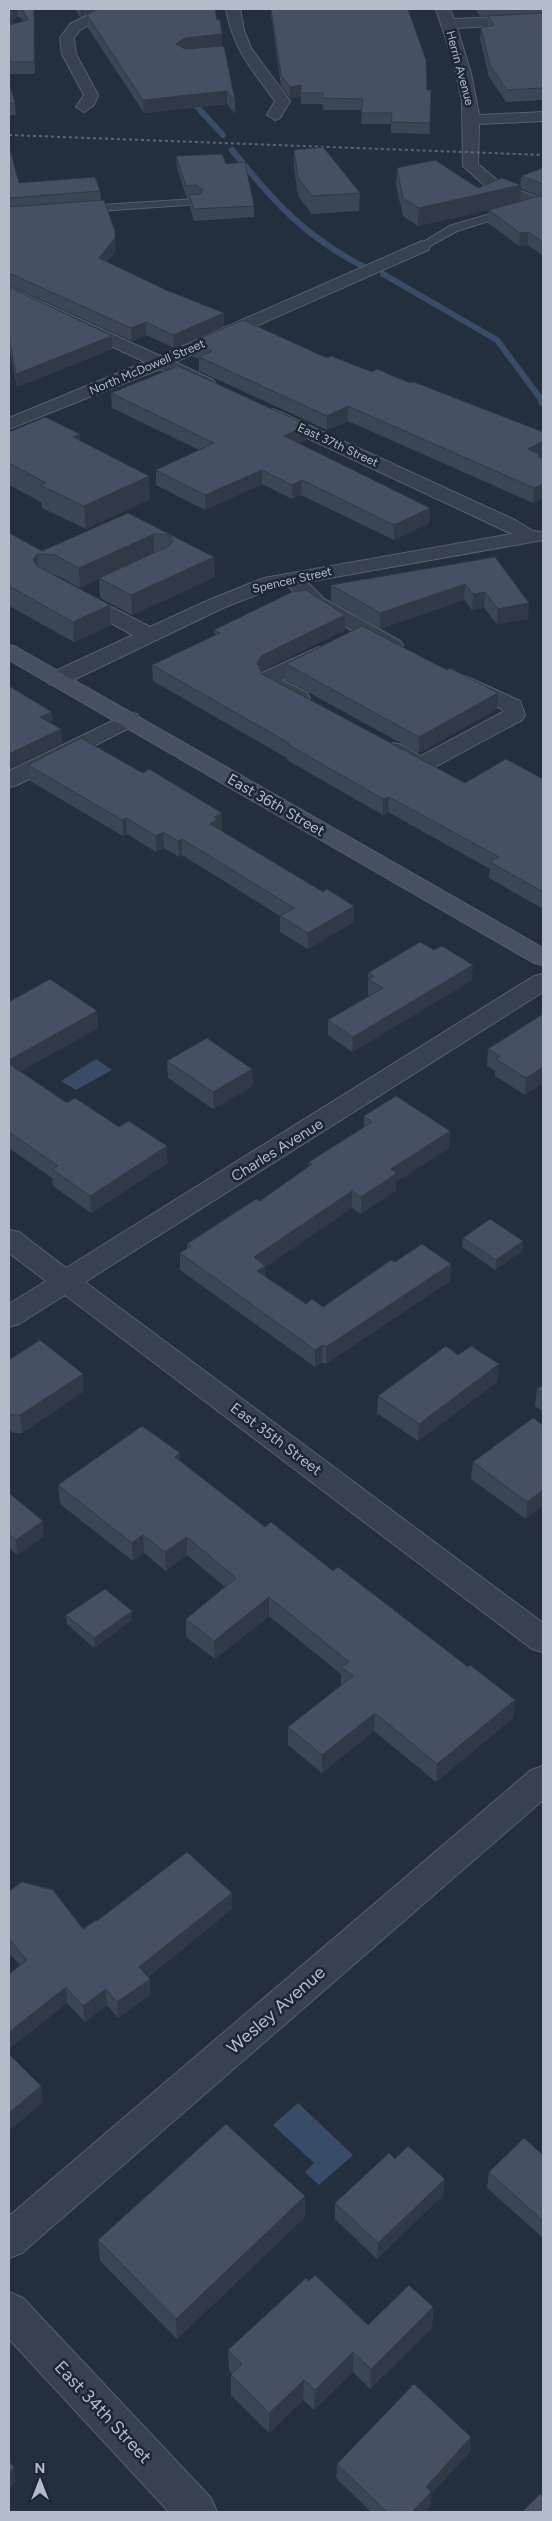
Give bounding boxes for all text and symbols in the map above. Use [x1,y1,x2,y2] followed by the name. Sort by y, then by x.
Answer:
[443,29,477,107] street label: Herrin Avenue
[87,336,207,398] street label: North McDowell Street
[296,420,381,470] street label: East 37th Street
[251,564,334,596] street label: Spencer Street
[224,770,328,840] street label: East 36th Street
[228,1115,326,1185] street label: Charles Avenue
[227,1399,325,1479] street label: East 35th Street
[222,1961,330,2059] street label: Wesley Avenue
[50,2356,156,2468] street label: East 34th Street
[15,2456,65,2506] north arrow
[35,2460,45,2477] text: N

